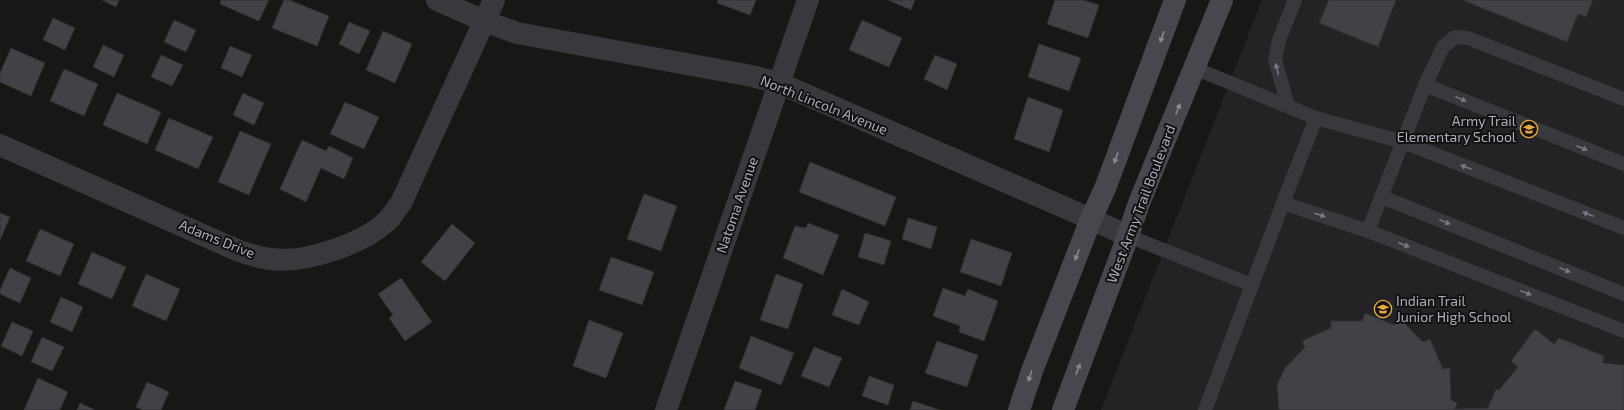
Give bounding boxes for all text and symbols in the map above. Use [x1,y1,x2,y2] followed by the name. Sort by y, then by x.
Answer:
[1158,31,1164,43] one-way arrow
[1274,63,1280,75] one-way arrow
[758,71,890,138] street label: North Lincoln Avenue
[1456,97,1468,103] one-way arrow
[1175,102,1181,114] one-way arrow
[1397,112,1517,145] place label: Army Trail Elementary School
[1519,119,1539,139] school or university icon: Army Trail Elementary School
[1103,123,1178,285] street label: West Army Trail Boulevard
[1576,145,1588,151] one-way arrow
[1113,153,1119,165] one-way arrow
[712,155,761,255] street label: Natoma Avenue
[1460,163,1472,169] one-way arrow
[1581,210,1593,216] one-way arrow
[1314,213,1326,219] one-way arrow
[177,216,258,261] street label: Adams Drive
[1439,219,1450,225] one-way arrow
[1399,243,1411,249] one-way arrow
[1074,249,1080,261] one-way arrow
[1560,268,1572,274] one-way arrow
[1520,290,1532,296] one-way arrow
[1396,292,1512,325] place label: Indian Trail Junior High School
[1373,299,1393,319] school or university icon: Indian Trail Junior High School
[1076,363,1082,375] one-way arrow
[1027,370,1033,382] one-way arrow

